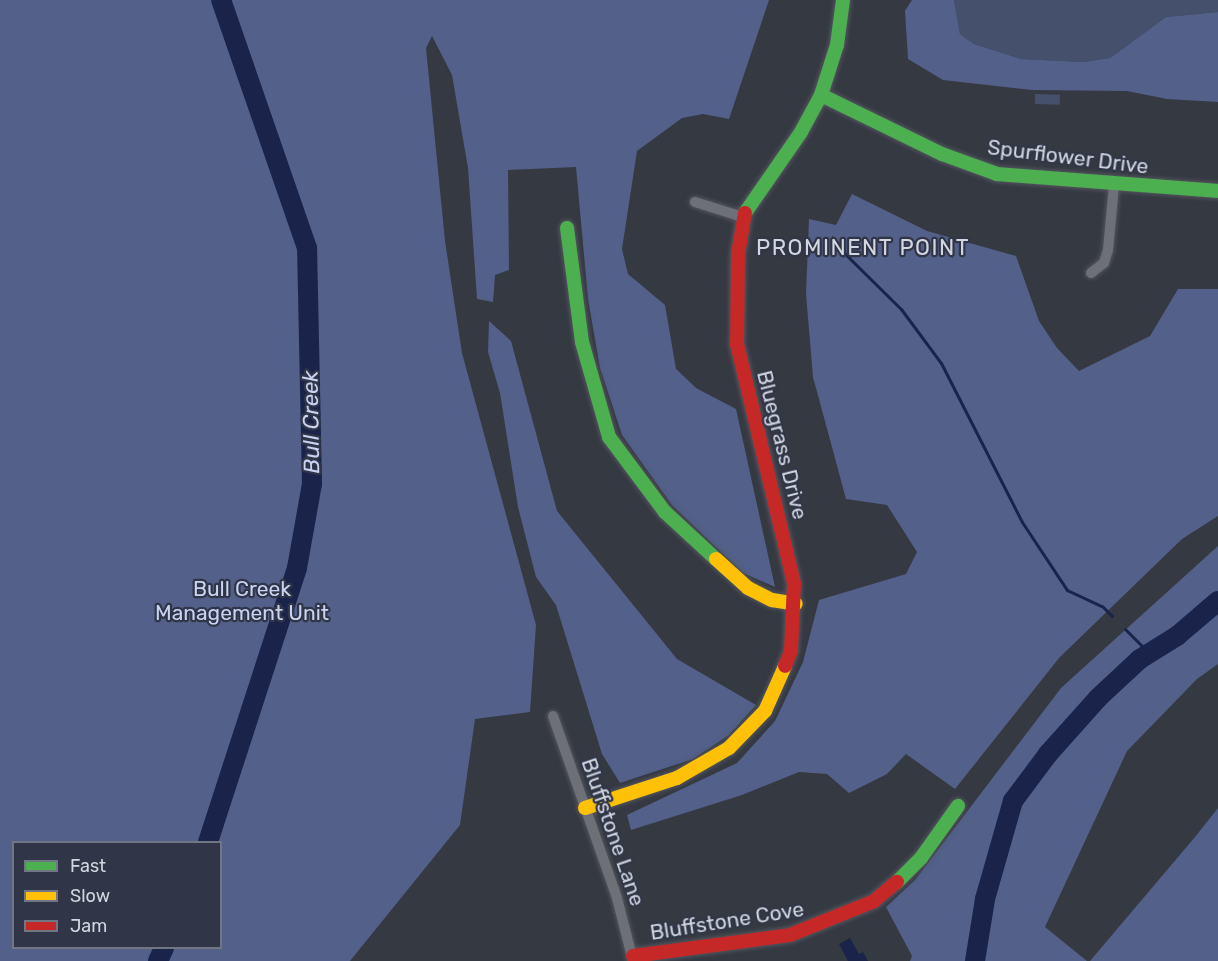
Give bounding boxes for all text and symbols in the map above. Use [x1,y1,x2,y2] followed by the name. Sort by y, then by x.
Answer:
[986,135,1150,179] street label: Spurflower Drive
[756,235,970,261] district label: PROMINENT POINT
[751,368,813,522] street label: Bluegrass Drive
[297,370,325,474] water label: Bull Creek
[155,576,329,626] park label: Bull Creek Management Unit
[576,755,650,909] street label: Bluffstone Lane
[12,841,222,949] legend
[70,855,106,877] text: Fast
[70,885,110,907] text: Slow
[648,896,806,946] street label: Bluffstone Cove
[70,915,107,937] text: Jam

